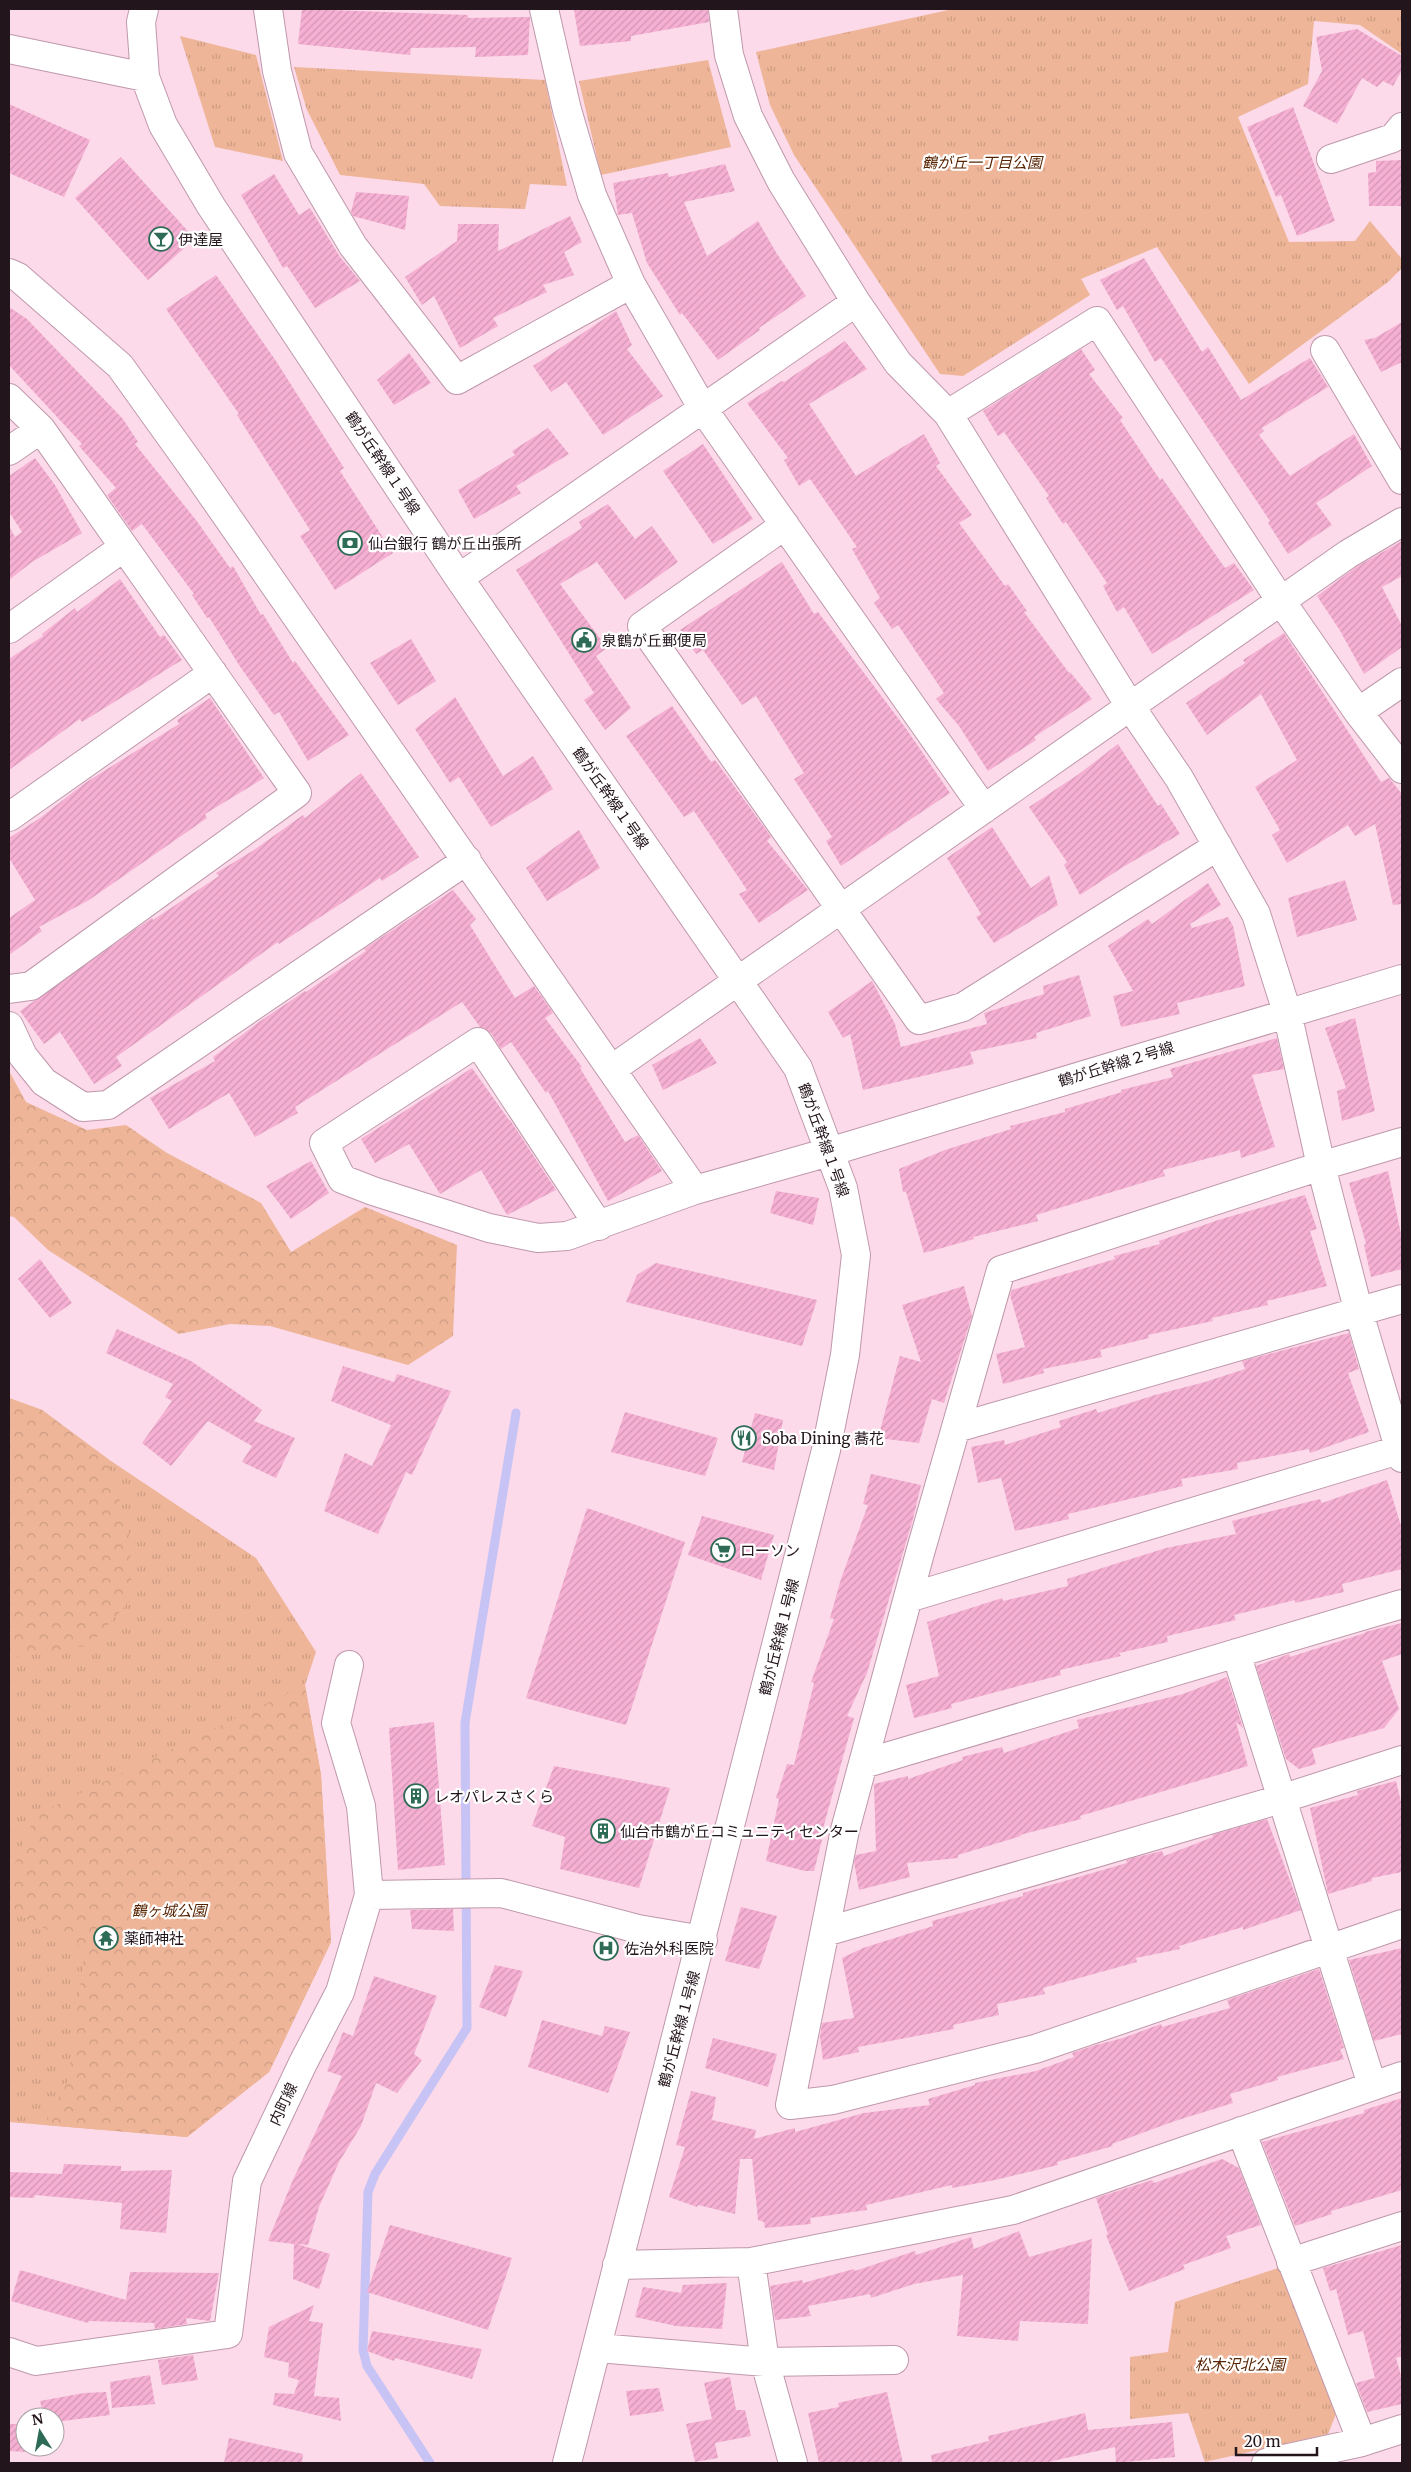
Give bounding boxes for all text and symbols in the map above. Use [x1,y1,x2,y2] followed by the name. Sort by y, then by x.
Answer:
[922,153,1044,172] park label: 鶴が丘一丁目公園
[148,226,174,252] bar icon: 伊達屋
[178,230,223,249] place label: 伊達屋
[342,408,424,518] street label: 鶴が丘幹線１号線
[337,530,363,556] bank icon: 仙台銀行 鶴が丘出張所
[368,534,522,553] place label: 仙台銀行 鶴が丘出張所
[571,627,597,653] public building icon: 泉鶴が丘郵便局
[602,631,707,650] place label: 泉鶴が丘郵便局
[569,743,653,853] street label: 鶴が丘幹線１号線
[1056,1037,1176,1091] street label: 鶴が丘幹線２号線
[795,1080,853,1200] street label: 鶴が丘幹線１号線
[731,1425,757,1451] restaurant icon: Soba Dining 蕎花
[762,1429,884,1448] place label: Soba Dining 蕎花
[710,1537,736,1563] supermarket icon: ローソン
[740,1541,800,1560] place label: ローソン
[755,1576,803,1698] street label: 鶴が丘幹線１号線
[403,1783,429,1809] building icon: レオパレスさくら
[434,1787,554,1806] place label: レオパレスさくら
[590,1818,616,1844] building icon: 仙台市鶴が丘コミュニティセンター
[620,1822,859,1841] place label: 仙台市鶴が丘コミュニティセンター
[131,1901,208,1920] park label: 鶴ヶ城公園
[93,1925,119,1951] temple icon: 薬師神社
[124,1929,184,1948] place label: 薬師神社
[593,1935,619,1961] hospital icon: 佐治外科医院
[624,1939,714,1958] place label: 佐治外科医院
[654,1969,704,2089] street label: 鶴が丘幹線１号線
[265,2080,301,2128] street label: 内町線
[1195,2355,1287,2374] park label: 松木沢北公園
[15,2407,65,2457] north arrow
[30,2409,45,2429] text: N
[1236,2424,1317,2456] scale bar
[1244,2432,1281,2451] text: 20 m

